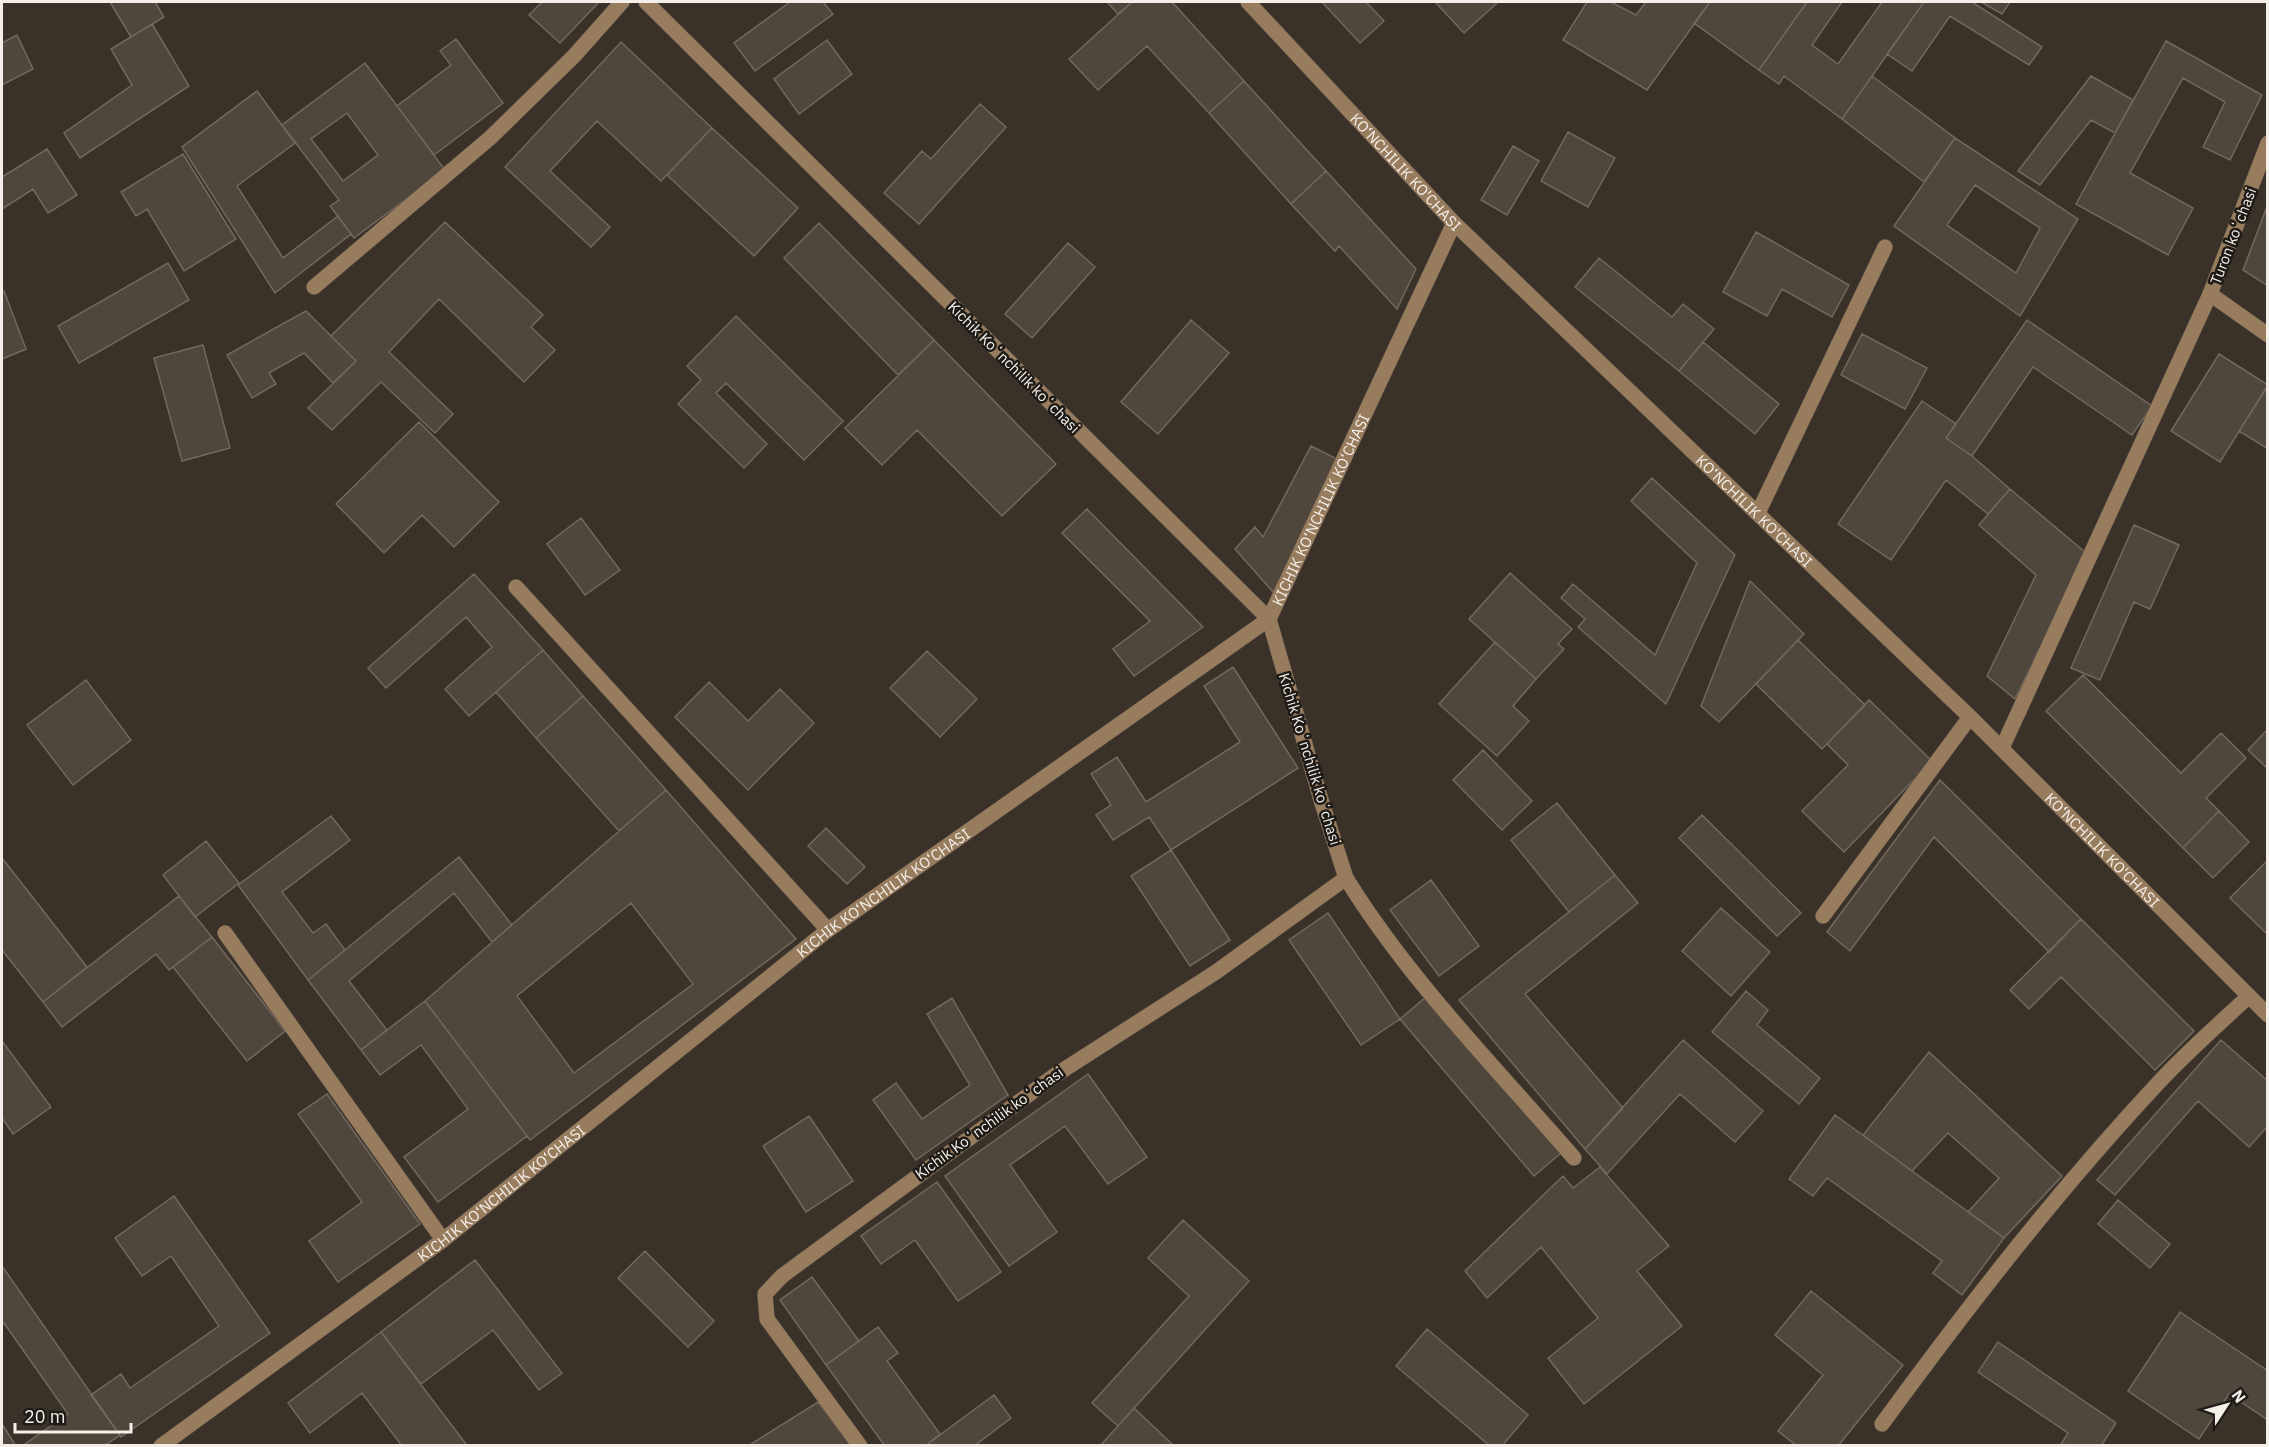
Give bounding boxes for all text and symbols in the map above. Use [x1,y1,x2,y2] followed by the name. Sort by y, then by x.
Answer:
[1347,109,1466,235] street label: KO‘NCHILIK KO'CHASI
[2206,185,2260,287] street label: Turon koʻchasi
[944,297,1084,437] street label: Kichik Koʻnchilik koʻchasi
[1267,411,1373,608] street label: KICHIK KO‘NCHILIK KO‘CHASI
[1692,450,1817,571] street label: KO‘NCHILIK KO'CHASI
[1275,671,1345,847] street label: Kichik Koʻnchilik koʻchasi
[2041,788,2164,911] street label: KO‘NCHILIK KO'CHASI
[792,824,973,961] street label: KICHIK KO‘NCHILIK KO‘CHASI
[911,1063,1067,1183] street label: Kichik Koʻnchilik koʻchasi
[413,1120,589,1265] street label: KICHIK KO‘NCHILIK KO‘CHASI
[2197,1375,2257,1435] north arrow
[2228,1386,2251,1407] text: N
[15,1396,130,1434] scale bar
[24,1405,66,1428] text: 20 m

